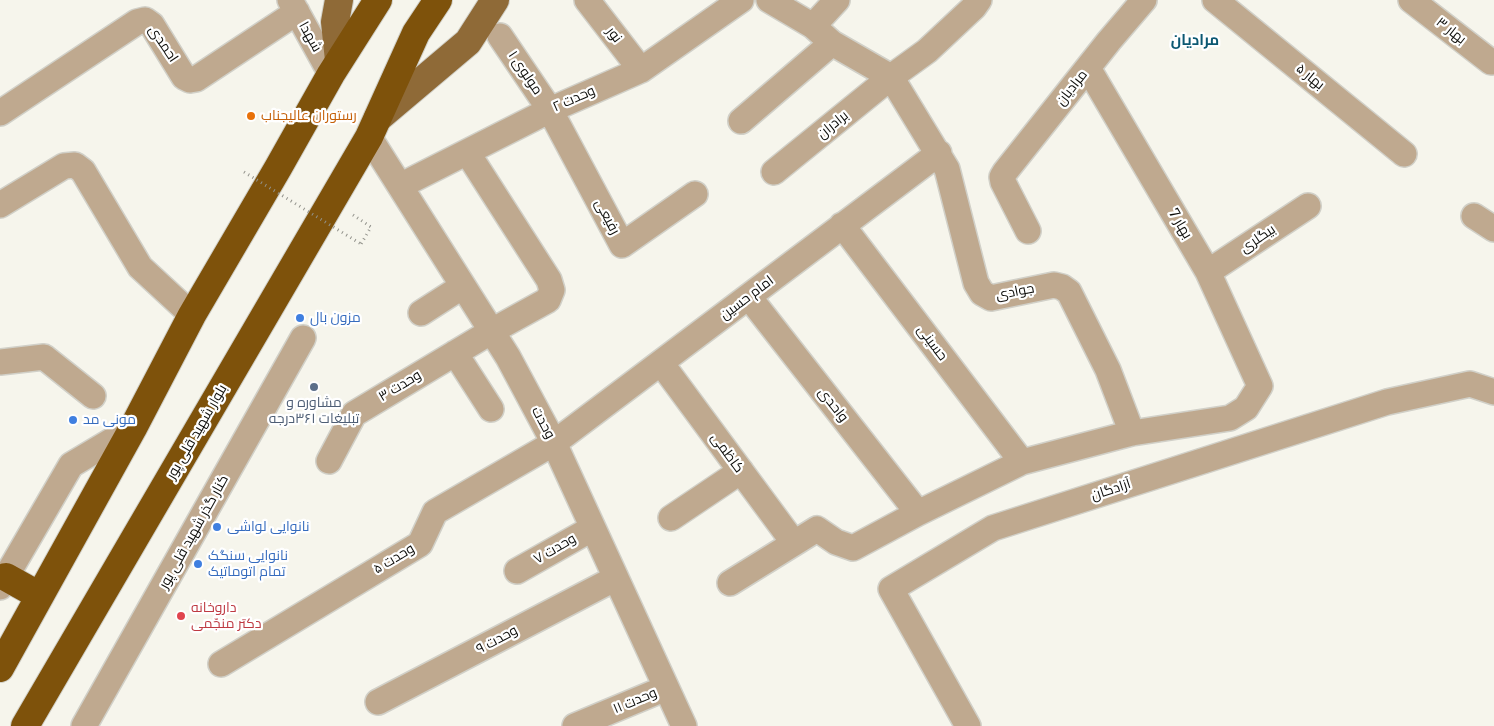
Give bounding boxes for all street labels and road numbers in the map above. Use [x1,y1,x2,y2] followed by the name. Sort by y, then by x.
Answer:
[1433,14,1469,48] street label: بهار ۳
[295,19,325,55] street label: شهدا
[145,22,181,66] street label: احمدی
[603,24,625,46] street label: نور
[504,48,546,98] street label: مولوی ۱
[1292,60,1328,94] street label: بهار ۵
[1053,67,1091,109] street label: مرادیان
[550,82,598,116] street label: وحدت ۲
[814,107,852,143] street label: برادران
[591,196,623,238] street label: رفیعی
[1165,206,1195,242] street label: بهار 7
[1237,221,1279,257] street label: بیگلری
[717,272,777,324] street label: امام حسین
[994,280,1036,304] street label: جوادی
[913,322,951,364] street label: حسینی
[376,367,424,405] street label: وحدت ۳
[163,382,231,482] street label: بلوار شهید قلی پور
[814,384,852,426] street label: واحدی
[528,404,558,442] street label: وحدت
[707,430,747,476] street label: کاظمی
[156,472,232,592] street label: کنار گذر شهید قلی پور
[1089,476,1133,504] street label: آزادگان
[531,530,579,568] street label: وحدت ۷
[370,540,418,578] street label: وحدت ۵
[473,622,521,658] street label: وحدت ۹
[611,684,659,718] street label: وحدت ۱۱

